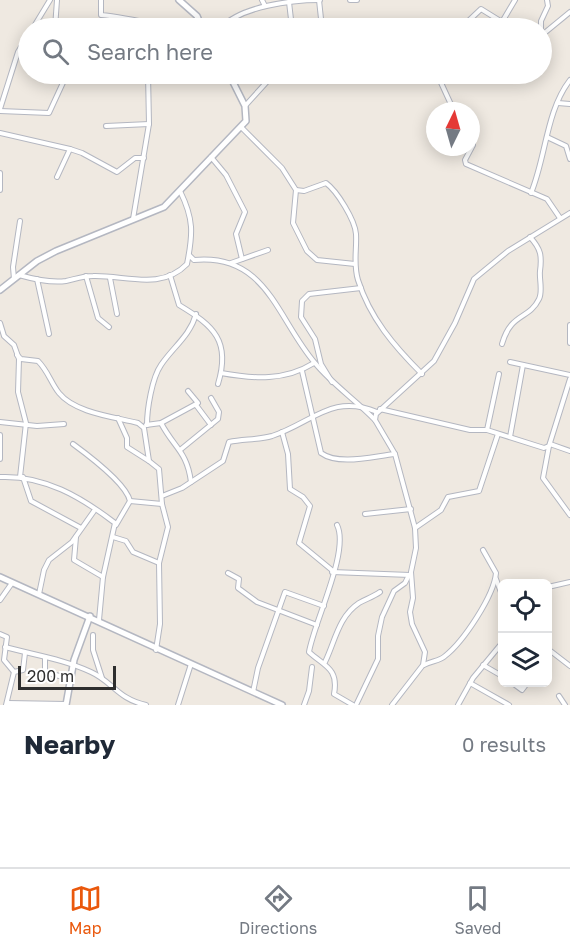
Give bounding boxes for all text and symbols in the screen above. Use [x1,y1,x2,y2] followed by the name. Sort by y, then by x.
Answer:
[18,18,552,84] search box
[39,35,72,68] icon: search
[87,38,213,65] text: Search here
[426,102,480,156] north arrow
[498,579,552,687] map controls
[498,579,552,633] button: locate
[498,633,552,687] button: layers
[18,663,116,690] scale bar
[27,666,74,686] text: 200 m
[24,729,115,760] text: Nearby
[462,732,546,756] text: 0 results
[69,882,102,938] tab: Map
[239,882,317,938] tab: Directions
[455,882,501,938] tab: Saved

